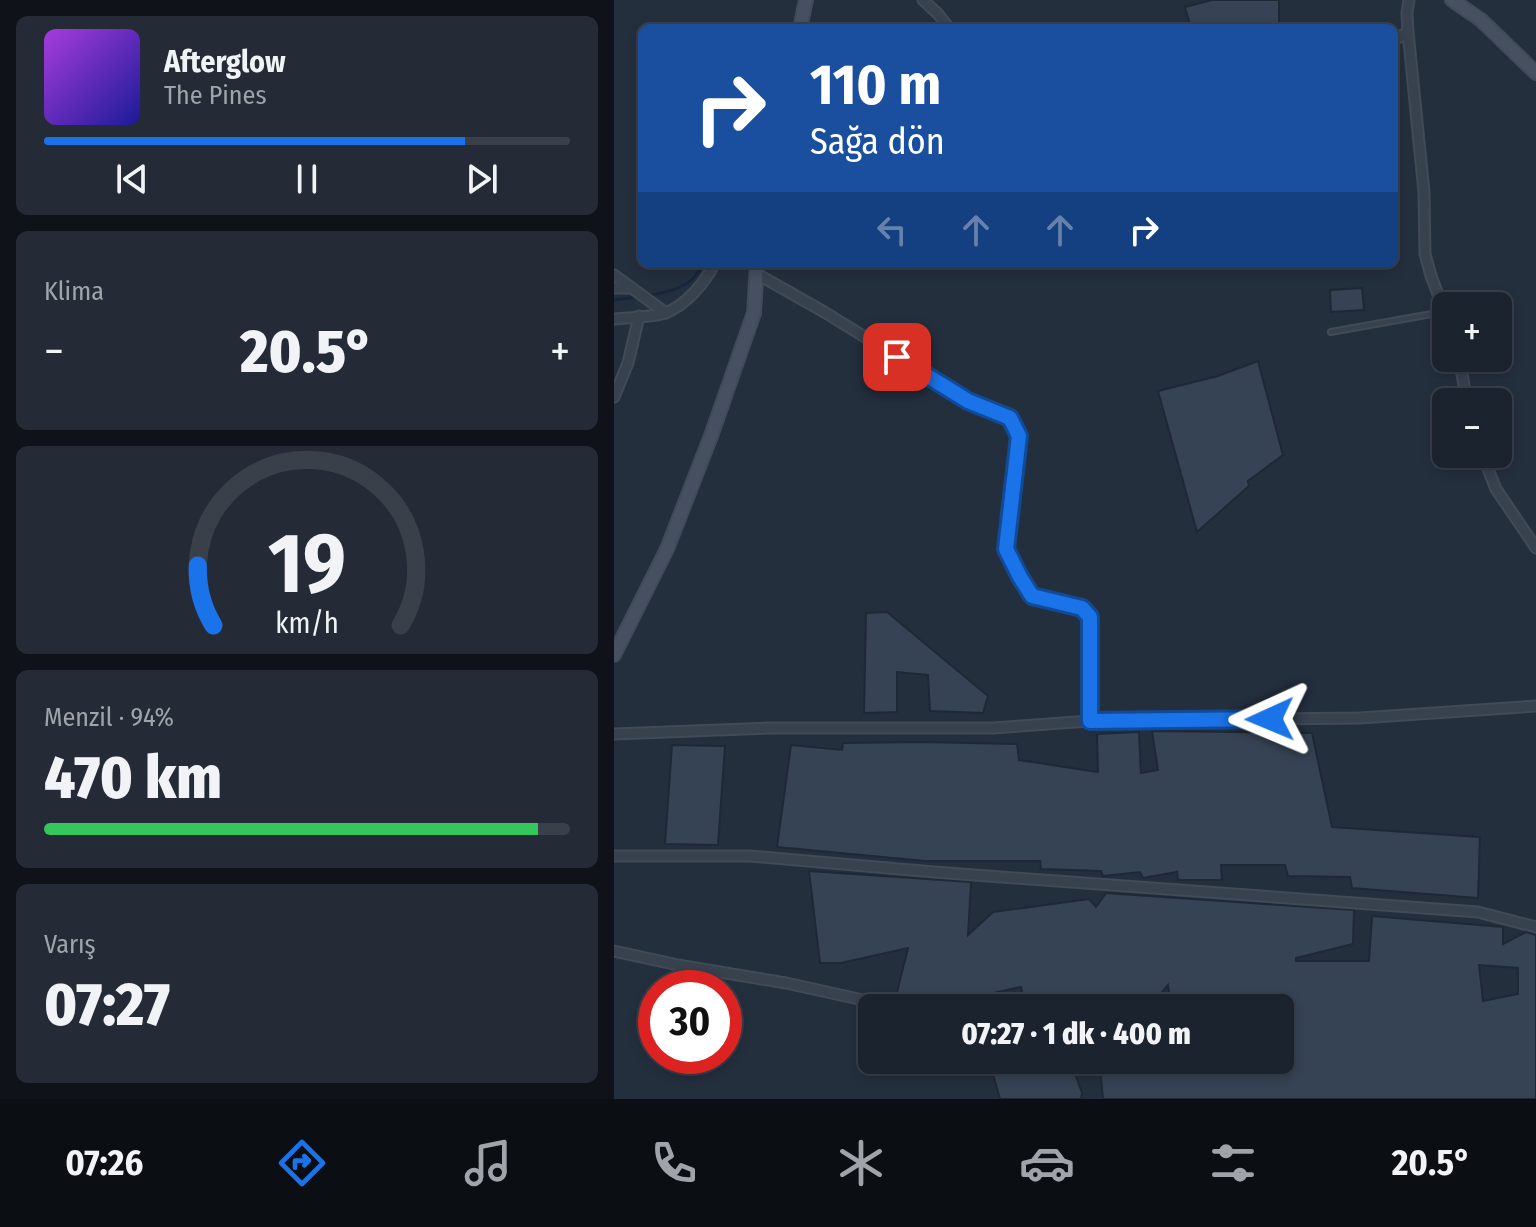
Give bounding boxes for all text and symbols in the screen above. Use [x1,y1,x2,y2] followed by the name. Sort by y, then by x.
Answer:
[164,44,286,80] text: Afterglow
[810,52,941,119] text: 110 m
[678,56,782,160] icon: right
[164,80,267,111] text: The Pines
[810,120,945,164] text: Sağa dön
[110,157,154,201] icon: previous
[285,157,329,201] icon: pause
[460,157,504,201] icon: next
[870,208,914,252] icon: left
[954,208,998,252] icon: ahead
[1038,208,1082,252] icon: ahead
[1122,208,1166,252] icon: right
[44,276,104,307] text: Klima
[1432,292,1512,468] map controls
[1432,292,1512,372] button: +
[240,316,374,388] text: 20.5°
[863,323,931,391] pin
[44,325,64,378] text: −
[550,325,570,378] text: +
[875,335,919,379] icon: arrive
[1432,388,1512,468] button: −
[268,513,346,613] text: 19
[275,606,339,641] text: km/h
[1228,677,1312,761] position arrow
[44,702,174,733] text: Menzil · 94%
[44,742,222,814] text: 470 km
[44,929,96,960] text: Varış
[44,969,170,1041] text: 07:27
[638,970,742,1074] speed limit sign: 30
[961,1016,1191,1052] text: 07:27 · 1 dk · 400 m
[274,1135,330,1191] icon: directions
[460,1135,516,1191] icon: music
[646,1135,702,1191] icon: phone
[833,1135,889,1191] icon: climate
[1019,1135,1075,1191] icon: car
[1205,1135,1261,1191] icon: filters
[65,1141,143,1185] text: 07:26
[1392,1141,1471,1185] text: 20.5°

